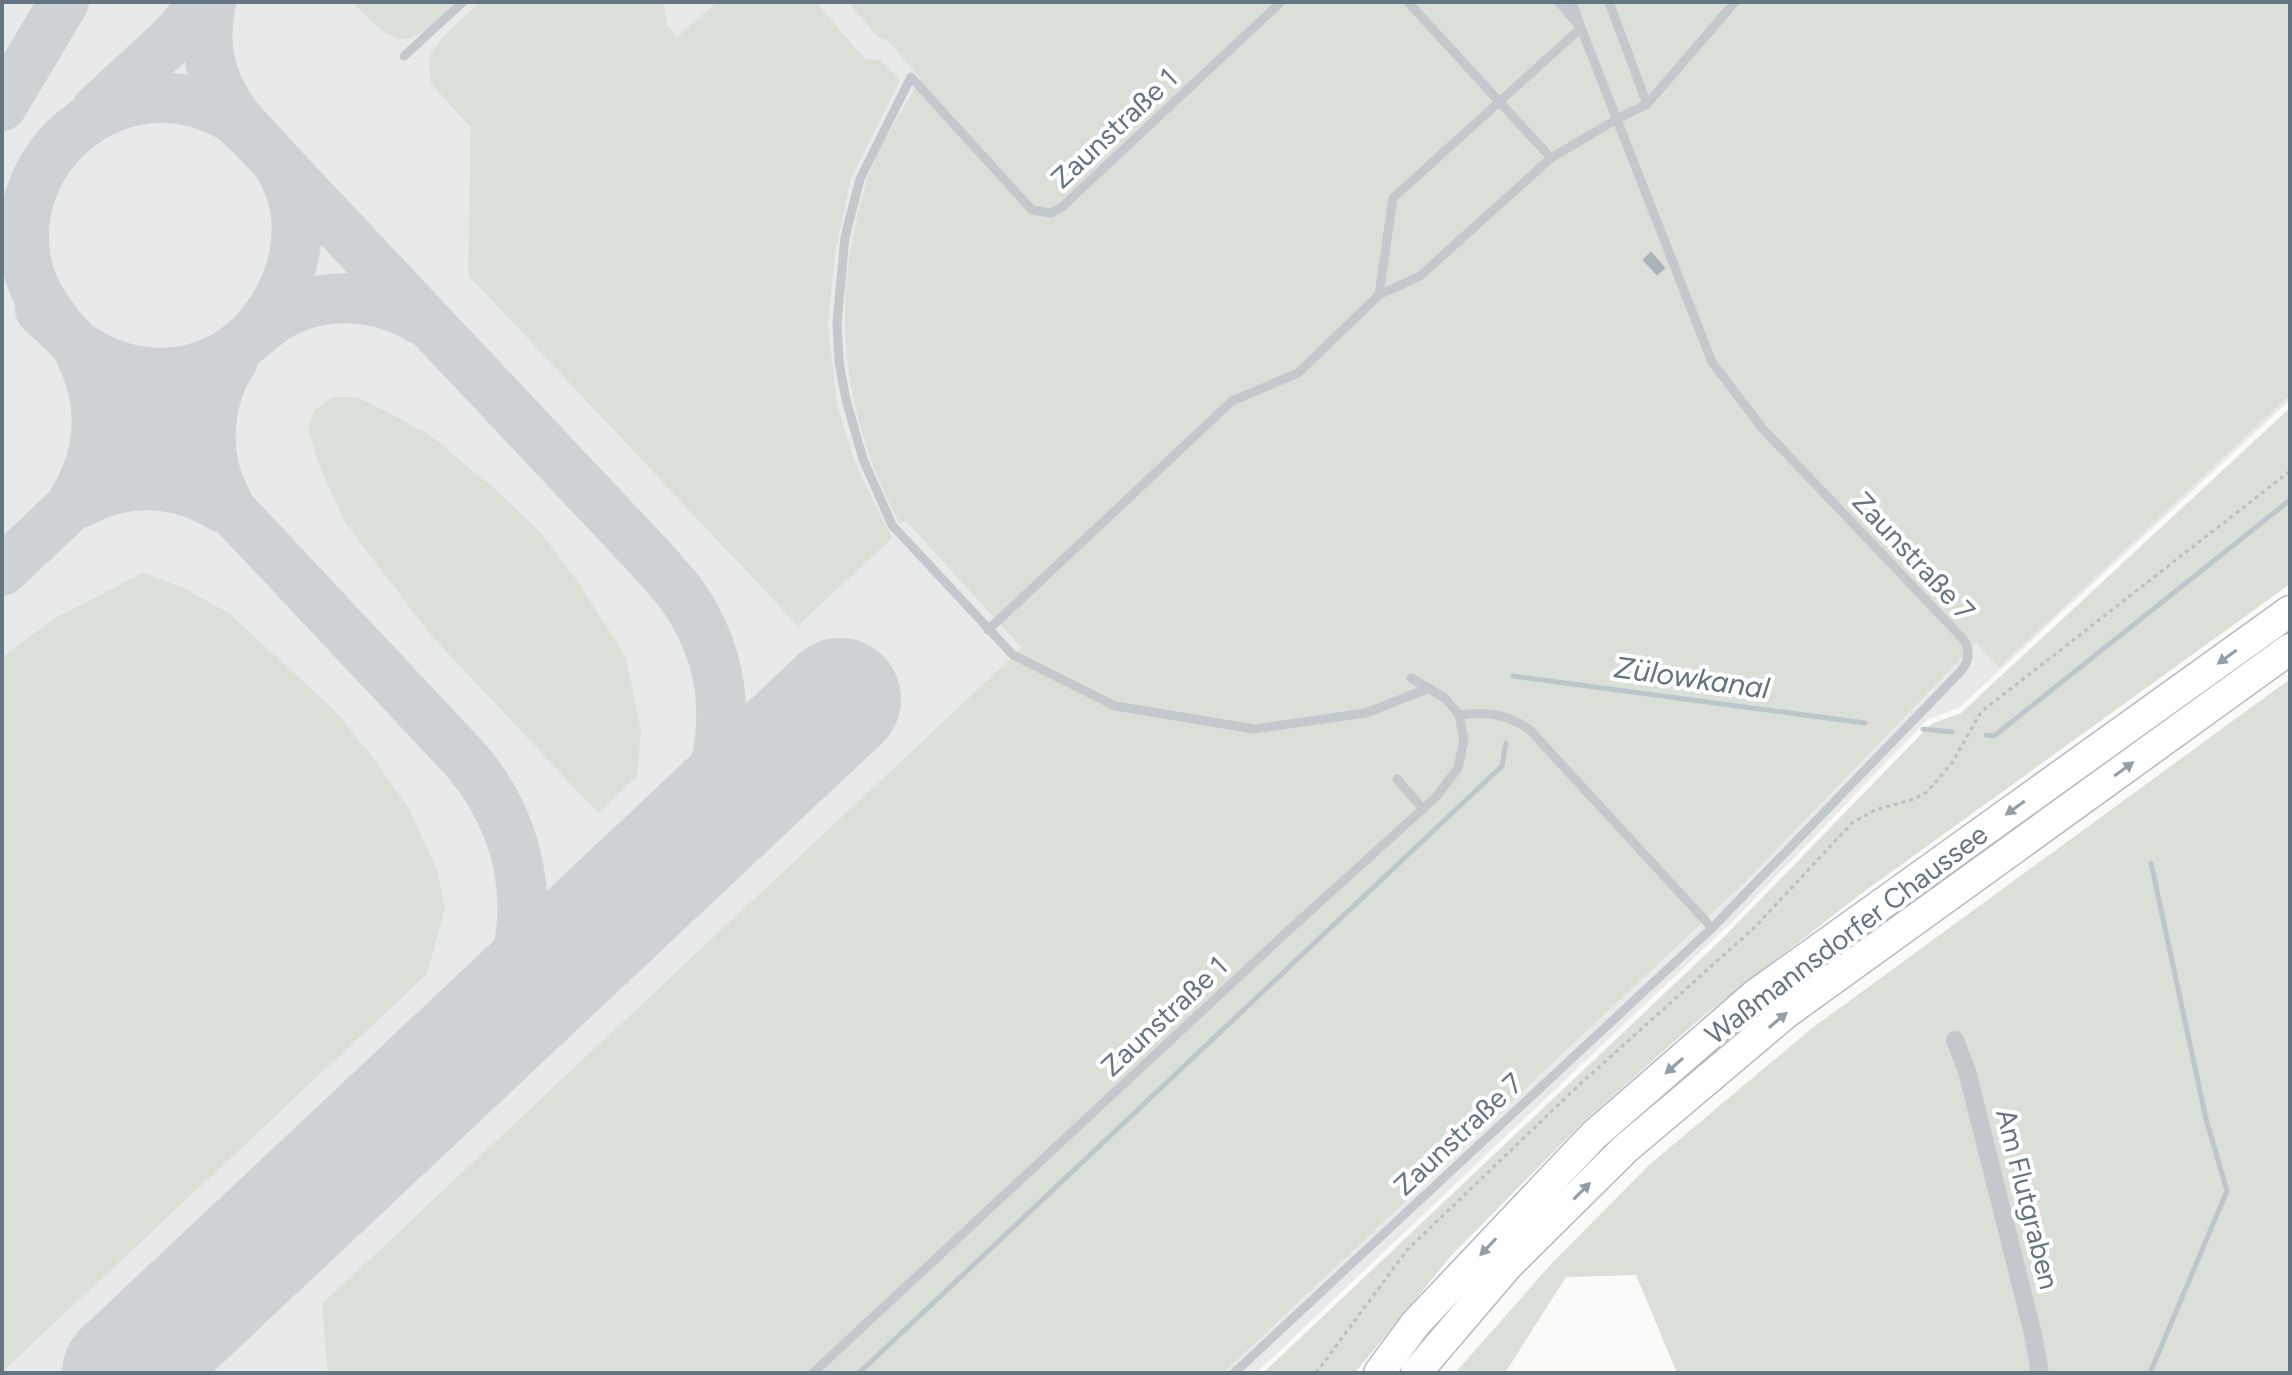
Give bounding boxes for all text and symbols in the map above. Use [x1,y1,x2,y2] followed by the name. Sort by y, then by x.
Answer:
[1044,61,1184,195] street label: Zaunstraße 1
[1846,484,1982,628] street label: Zaunstraße 7
[1612,648,1772,707] water label: Zülowkanal
[2216,649,2237,664] one-way arrow
[2113,761,2135,777] one-way arrow
[2005,800,2026,815] one-way arrow
[1698,817,1994,1051] street label: Waßmannsdorfer Chaussee
[1094,949,1234,1083] street label: Zaunstraße 1
[1768,1012,1788,1029] one-way arrow
[1664,1056,1683,1074] one-way arrow
[1386,1066,1530,1202] street label: Zaunstraße 7
[1989,1105,2067,1293] street label: Am Flutgraben
[1572,1183,1591,1201] one-way arrow
[1479,1237,1497,1256] one-way arrow

